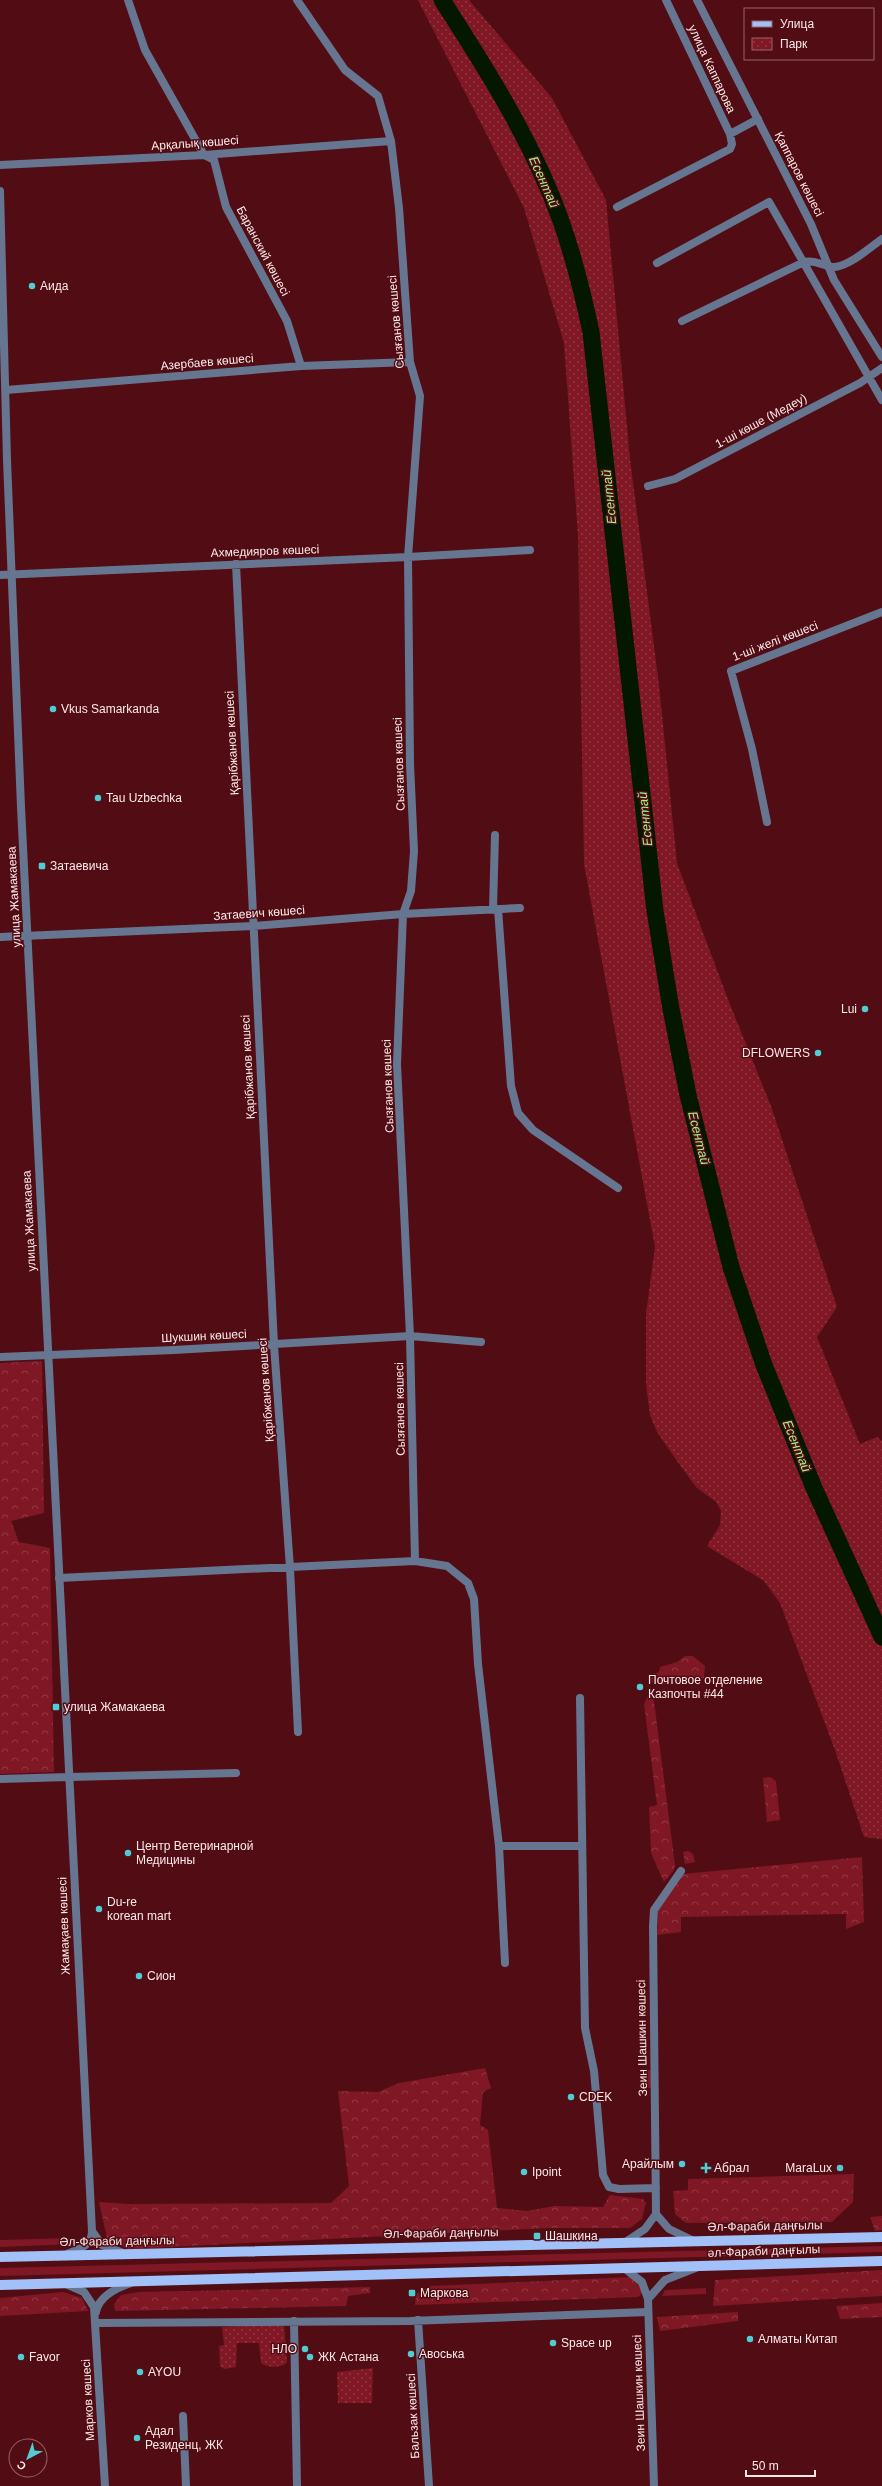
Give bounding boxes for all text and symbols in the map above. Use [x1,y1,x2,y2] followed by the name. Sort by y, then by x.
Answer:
[744,8,874,60] legend
[780,17,814,31] text: Улица
[685,23,739,116] street label: улица Каппарова
[780,37,808,51] text: Парк
[772,129,826,219] street label: Қаппаров көшесі
[151,133,239,153] street label: Арқалық көшесі
[526,154,562,210] water label: Есентай
[233,204,293,298] street label: Баранский көшесі
[385,275,407,369] street label: Сызғанов көшесі
[40,279,69,293] place label: Аида
[27,281,37,291] marker: Аида
[160,351,254,373] street label: Азербаев көшесі
[713,391,809,451] street label: 1-ші көше (Медеу)
[599,469,619,525] water label: Есентай
[210,542,320,560] street label: Ахмедияров көшесі
[730,618,820,664] street label: 1-ші желі көшесі
[222,691,242,795] street label: Қарібжанов көшесі
[61,702,159,716] place label: Vkus Samarkanda
[48,704,58,714] marker: Vkus Samarkanda
[390,717,408,811] street label: Сызғанов көшесі
[106,791,182,805] place label: Tau Uzbechka
[635,791,655,847] water label: Есентай
[93,793,103,803] marker: Tau Uzbechka
[4,846,24,948] street label: улица Жамакаева
[50,859,109,873] place label: Затаевича
[37,861,47,871] marker: Затаевича
[213,903,305,923] street label: Затаевич көшесі
[841,1002,857,1016] place label: Lui
[860,1004,870,1014] marker: Lui
[238,1015,258,1119] street label: Қарібжанов көшесі
[379,1039,397,1133] street label: Сызғанов көшесі
[742,1046,810,1060] place label: DFLOWERS
[813,1048,823,1058] marker: DFLOWERS
[685,1110,713,1166] water label: Есентай
[19,1170,39,1272] street label: улица Жамакаева
[161,1327,247,1345] street label: Шукшин көшесі
[255,1337,277,1443] street label: Қарібжанов көшесі
[392,1362,408,1456] street label: Сызғанов көшесі
[780,1418,814,1474] water label: Есентай
[648,1673,763,1701] place label: Почтовое отделение Казпочты #44
[635,1682,645,1692] marker: Почтовое отделение Казпочты #44
[64,1700,165,1714] place label: улица Жамакаева
[51,1702,61,1712] marker: улица Жамакаева
[136,1839,253,1867] place label: Центр Ветеринарной Медицины
[123,1848,133,1858] marker: Центр Ветеринарной Медицины
[55,1877,73,1975] street label: Жамақаев көшесі
[107,1895,172,1923] place label: Du-re korean mart
[94,1904,104,1914] marker: Du-re korean mart
[147,1969,176,1983] place label: Сион
[134,1971,144,1981] marker: Сион
[634,1980,650,2096] street label: Зеин Шашкин көшесі
[579,2090,612,2104] place label: CDEK
[566,2092,576,2102] marker: CDEK
[622,2157,674,2171] place label: Арайлым
[677,2159,687,2169] marker: Арайлым
[714,2161,749,2175] place label: Абрал
[785,2161,832,2175] place label: MaraLux
[701,2163,711,2173] marker: Абрал
[835,2163,845,2173] marker: MaraLux
[532,2165,562,2179] place label: Ipoint
[519,2167,529,2177] marker: Ipoint
[707,2218,823,2234] street label: Әл-Фараби даңғылы
[383,2225,499,2241] street label: Әл-Фараби даңғылы
[545,2229,598,2243] place label: Шашкина
[532,2231,542,2241] marker: Шашкина
[59,2233,175,2249] street label: Әл-Фараби даңғылы
[707,2242,821,2260] street label: әл-Фараби даңғылы
[420,2286,469,2300] place label: Маркова
[407,2288,417,2298] marker: Маркова
[758,2332,837,2346] place label: Алматы Китап
[630,2334,648,2452] street label: Зеин Шашкин көшесі
[745,2334,755,2344] marker: Алматы Китап
[561,2336,612,2350] place label: Space up
[548,2338,558,2348] marker: Space up
[271,2342,297,2356] place label: НЛО
[300,2344,310,2354] marker: НЛО
[419,2347,465,2361] place label: Авоська
[406,2349,416,2359] marker: Авоська
[29,2350,60,2364] place label: Favor
[318,2350,379,2364] place label: ЖК Астана
[16,2352,26,2362] marker: Favor
[305,2352,315,2362] marker: ЖК Астана
[79,2359,97,2441] street label: Марков көшесі
[148,2365,181,2379] place label: AYOU
[135,2367,145,2377] marker: AYOU
[404,2373,422,2459] street label: Бальзак көшесі
[145,2424,223,2452] place label: Адал Резиденц, ЖК
[132,2433,142,2443] marker: Адал Резиденц, ЖК
[8,2438,48,2478] north arrow
[746,2452,815,2478] scale bar
[14,2458,28,2473] text: С
[752,2459,779,2473] text: 50 m

